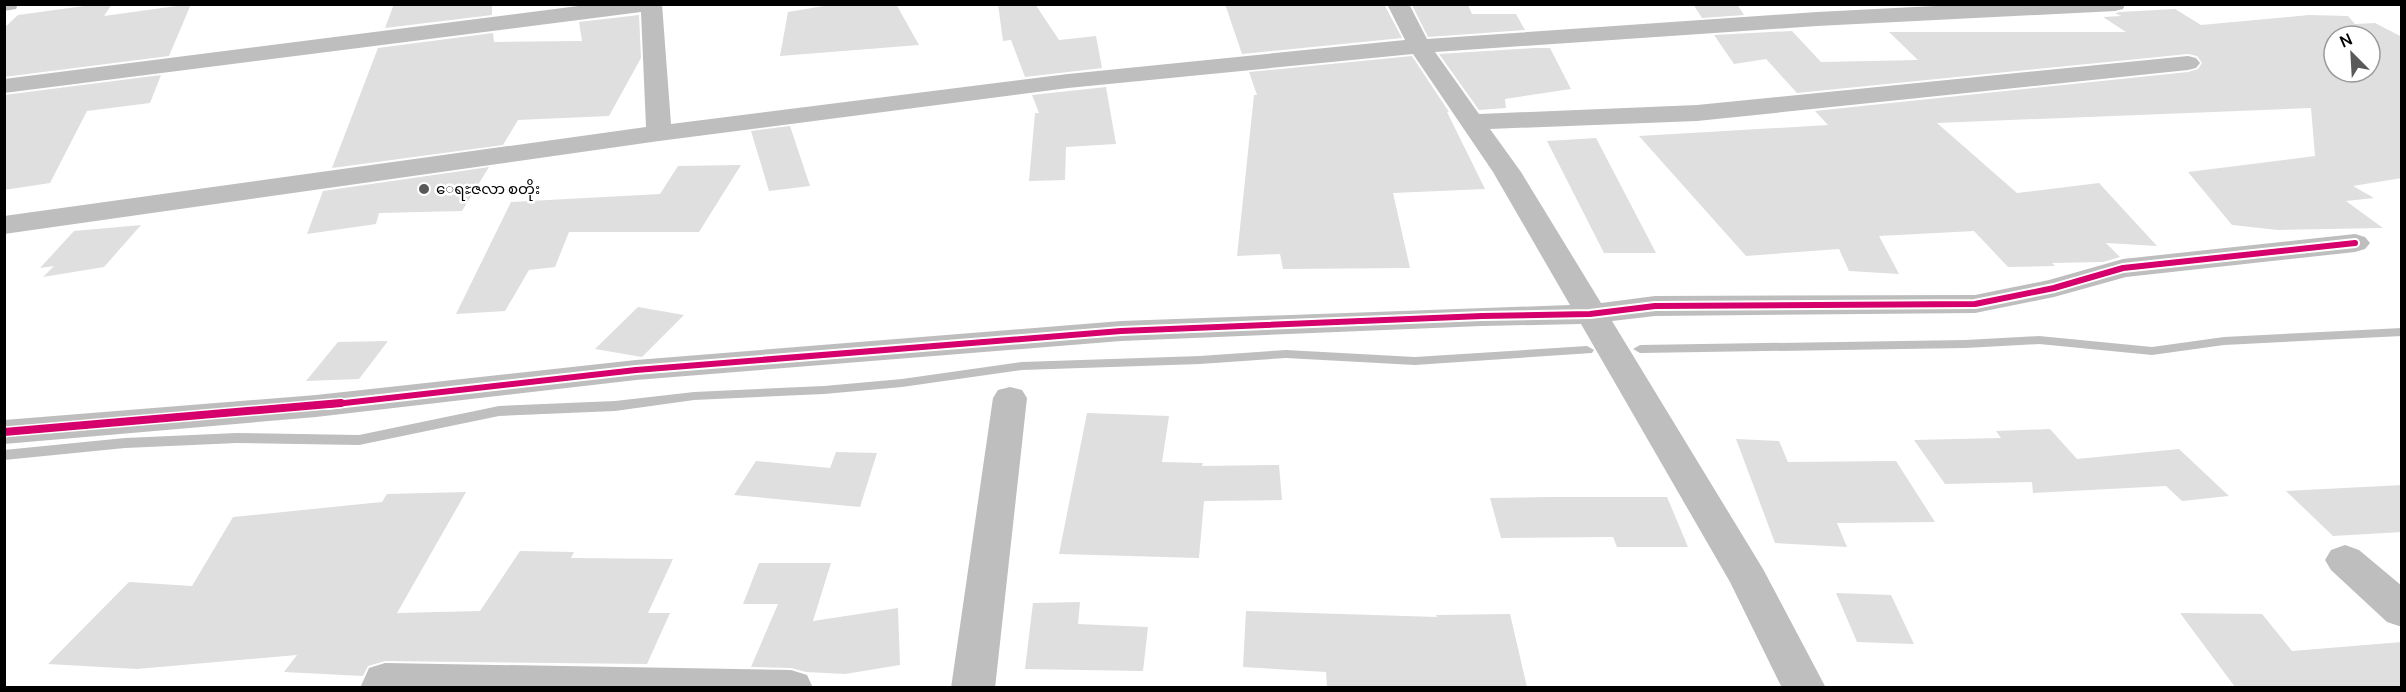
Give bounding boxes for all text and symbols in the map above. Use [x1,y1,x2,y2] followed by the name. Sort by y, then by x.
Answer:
[2322,24,2382,84] north arrow
[2336,28,2356,53] text: N
[436,178,540,201] place label: ေရႊဇလာ စတိုး
[417,182,431,196] marker: ေရႊဇလာ စတိုး

